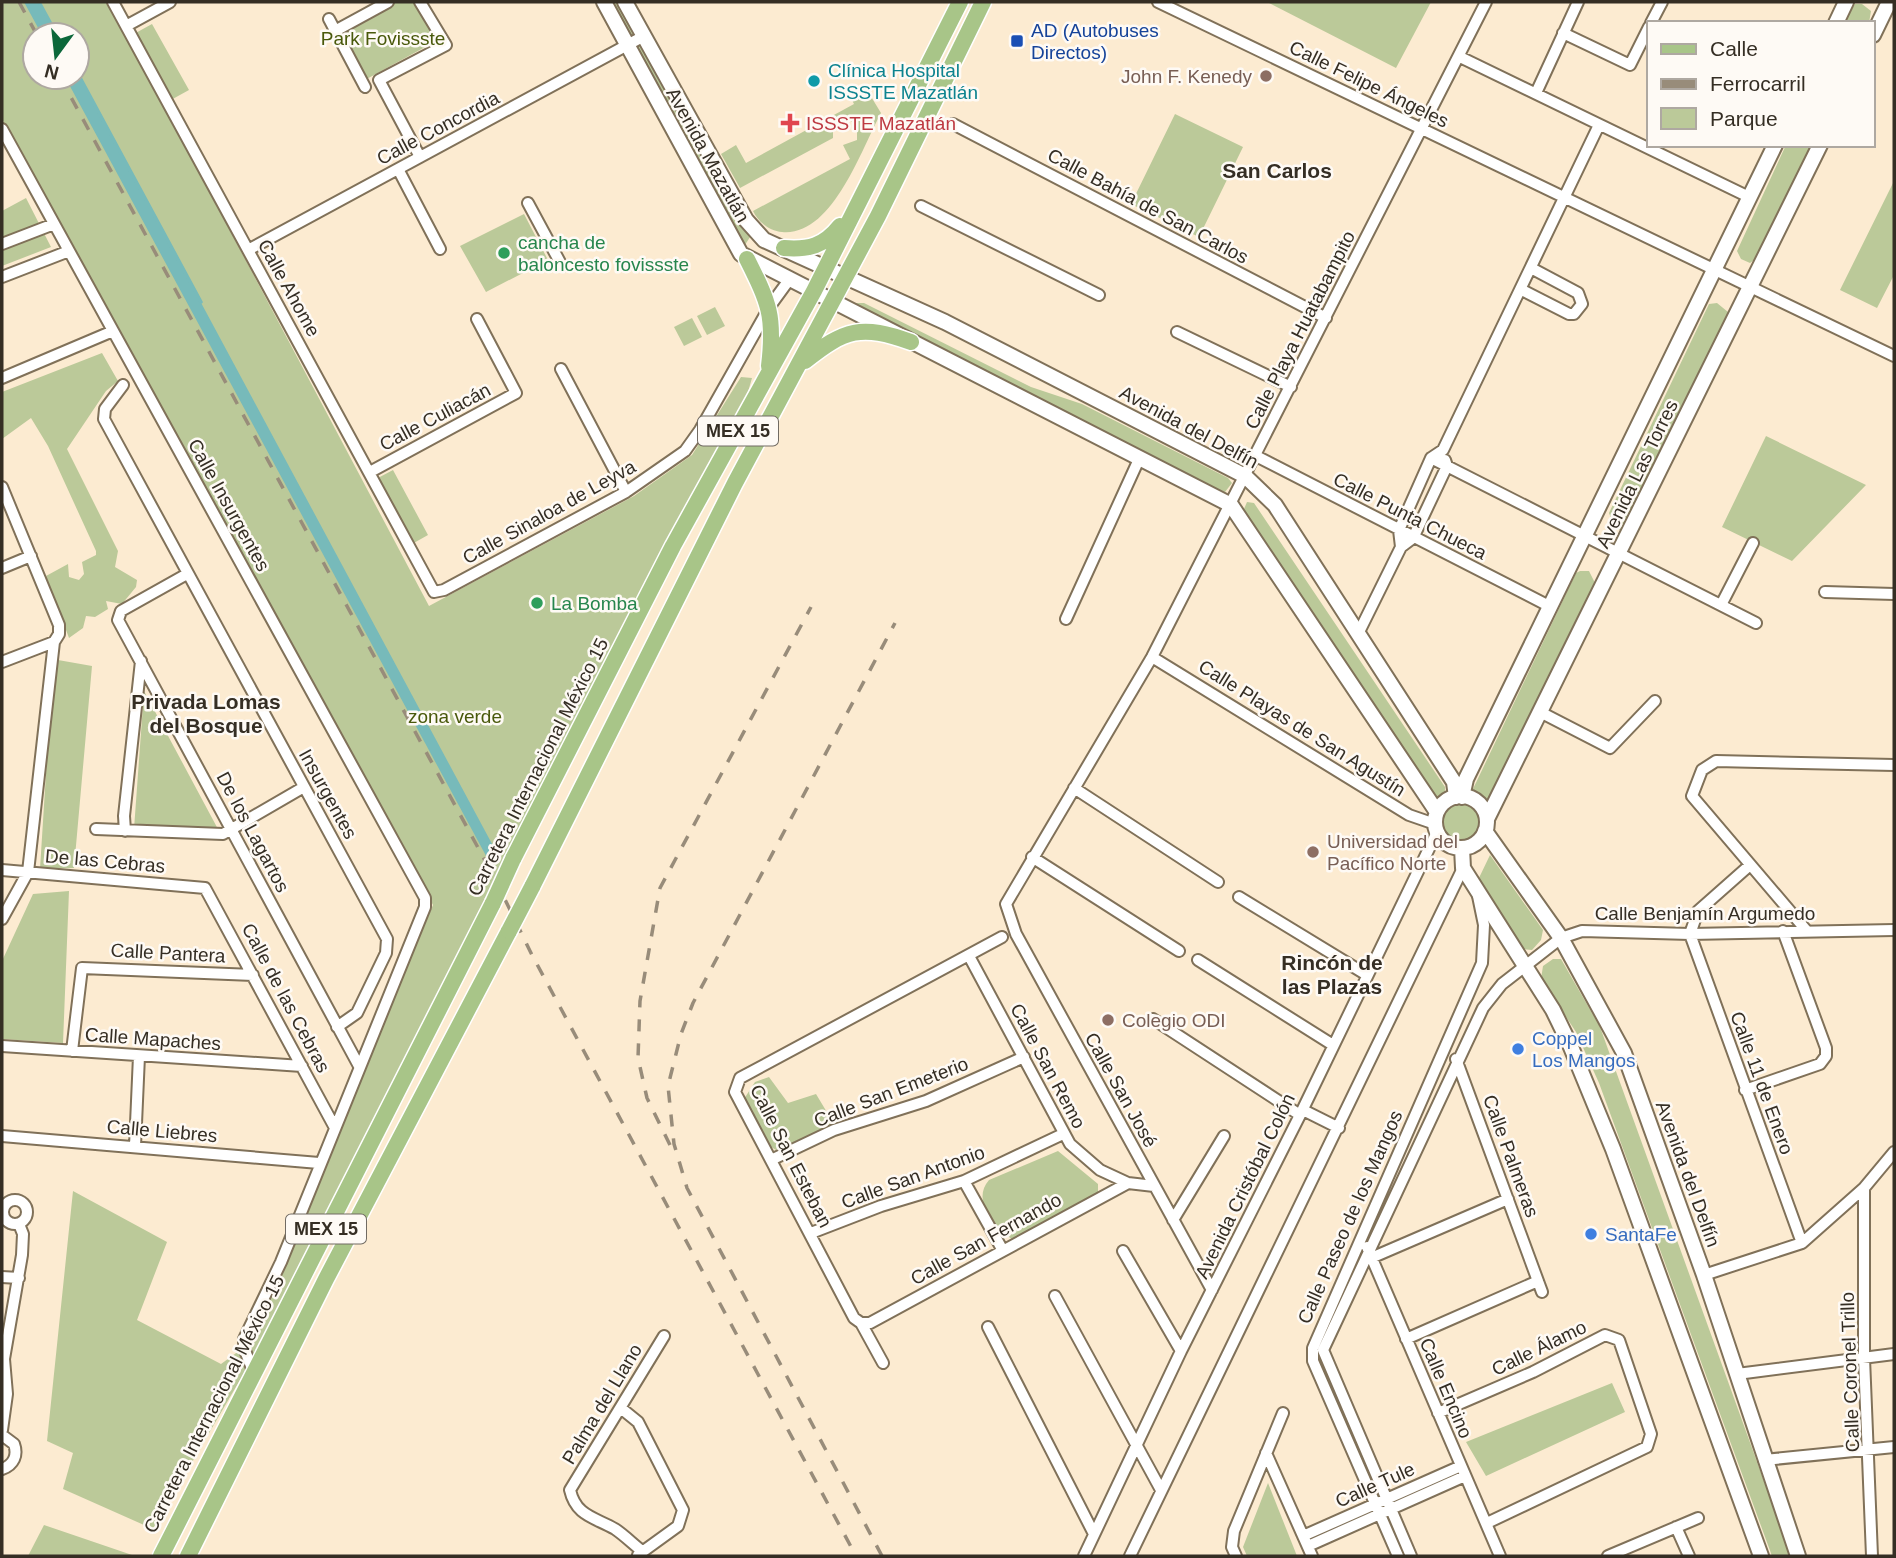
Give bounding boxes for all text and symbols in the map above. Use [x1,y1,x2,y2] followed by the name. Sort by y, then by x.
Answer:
[1031,20,1159,63] place label: AD (Autobuses Directos)
[21,21,91,91] north arrow
[1647,21,1875,147] legend
[321,28,445,49] park label: Park Fovissste
[1009,33,1025,49] marker: AD (Autobuses Directos)
[1286,36,1452,132] street label: Calle Felipe Ángeles
[1710,37,1758,60] text: Calle
[42,60,61,84] text: N
[828,60,978,103] place label: Clínica Hospital ISSSTE Mazatlán
[1121,66,1252,87] place label: John F. Kenedy
[1258,68,1274,84] marker: John F. Kenedy
[1710,72,1806,95] text: Ferrocarril
[806,73,822,89] marker: Clínica Hospital ISSSTE Mazatlán
[662,84,754,226] street label: Avenida Mazatlán
[373,87,503,169] street label: Calle Concordia
[1710,107,1778,130] text: Parque
[780,113,800,133] marker: ISSSTE Mazatlán
[806,113,956,134] place label: ISSSTE Mazatlán
[1044,144,1252,268] street label: Calle Bahía de San Carlos
[1222,159,1332,182] district label: San Carlos
[1241,227,1359,433] street label: Calle Playa Huatabampito
[518,232,689,275] place label: cancha de baloncesto fovissste
[254,236,324,340] street label: Calle Ahome
[496,245,512,261] marker: cancha de baloncesto fovissste
[376,379,494,455] street label: Calle Culiacán
[1116,382,1262,472] street label: Avenida del Delfín
[1592,397,1682,551] street label: Avenida Las Torres
[698,416,778,446] road number: MEX 15
[184,435,274,575] street label: Calle Insurgentes
[459,455,639,568] street label: Calle Sinaloa de Leyva
[1330,468,1490,564] street label: Calle Punta Chueca
[551,593,638,614] place label: La Bomba
[529,595,545,611] marker: La Bomba
[464,635,612,899] street label: Carretera Internacional México 15
[1195,656,1409,800] street label: Calle Playas de San Agustín
[131,690,281,737] district label: Privada Lomas del Bosque
[408,706,502,727] park label: zona verde
[295,745,361,843] street label: Insurgentes
[212,768,294,896] street label: De los Lagartos
[1327,831,1458,874] place label: Universidad del Pacífico Norte
[1305,844,1321,860] marker: Universidad del Pacífico Norte
[44,845,166,877] street label: De las Cebras
[1595,903,1815,924] street label: Calle Benjamín Argumedo
[238,920,334,1076] street label: Calle de las Cebras
[110,940,226,967] street label: Calle Pantera
[1281,951,1383,998] district label: Rincón de las Plazas
[1006,1000,1090,1132] street label: Calle San Remo
[1726,1009,1798,1157] street label: Calle 11 de Enero
[1122,1010,1226,1031] place label: Colegio ODI
[1100,1012,1116,1028] marker: Colegio ODI
[84,1024,222,1054] street label: Calle Mapaches
[1532,1028,1636,1071] place label: Coppel Los Mangos
[1081,1029,1161,1151] street label: Calle San José
[1510,1041,1526,1057] marker: Coppel Los Mangos
[811,1053,971,1131] street label: Calle San Emeterio
[746,1081,836,1231] street label: Calle San Esteban
[1191,1090,1299,1282] street label: Avenida Cristóbal Colón
[1479,1092,1543,1220] street label: Calle Palmeras
[1652,1098,1724,1250] street label: Avenida del Delfín
[1293,1107,1407,1327] street label: Calle Paseo de los Mangos
[106,1116,218,1146] street label: Calle Liebres
[838,1141,988,1213] street label: Calle San Antonio
[907,1189,1065,1289] street label: Calle San Fernando
[286,1214,366,1244] road number: MEX 15
[1605,1224,1677,1245] place label: SantaFe
[1583,1226,1599,1242] marker: SantaFe
[140,1272,288,1536] street label: Carretera Internacional México 15
[1837,1291,1863,1453] street label: Calle Coronel Trillo
[1488,1316,1590,1380] street label: Calle Álamo
[1415,1335,1477,1441] street label: Calle Encino
[558,1340,646,1468] street label: Palma del Llano
[1332,1458,1418,1512] street label: Calle Tule

